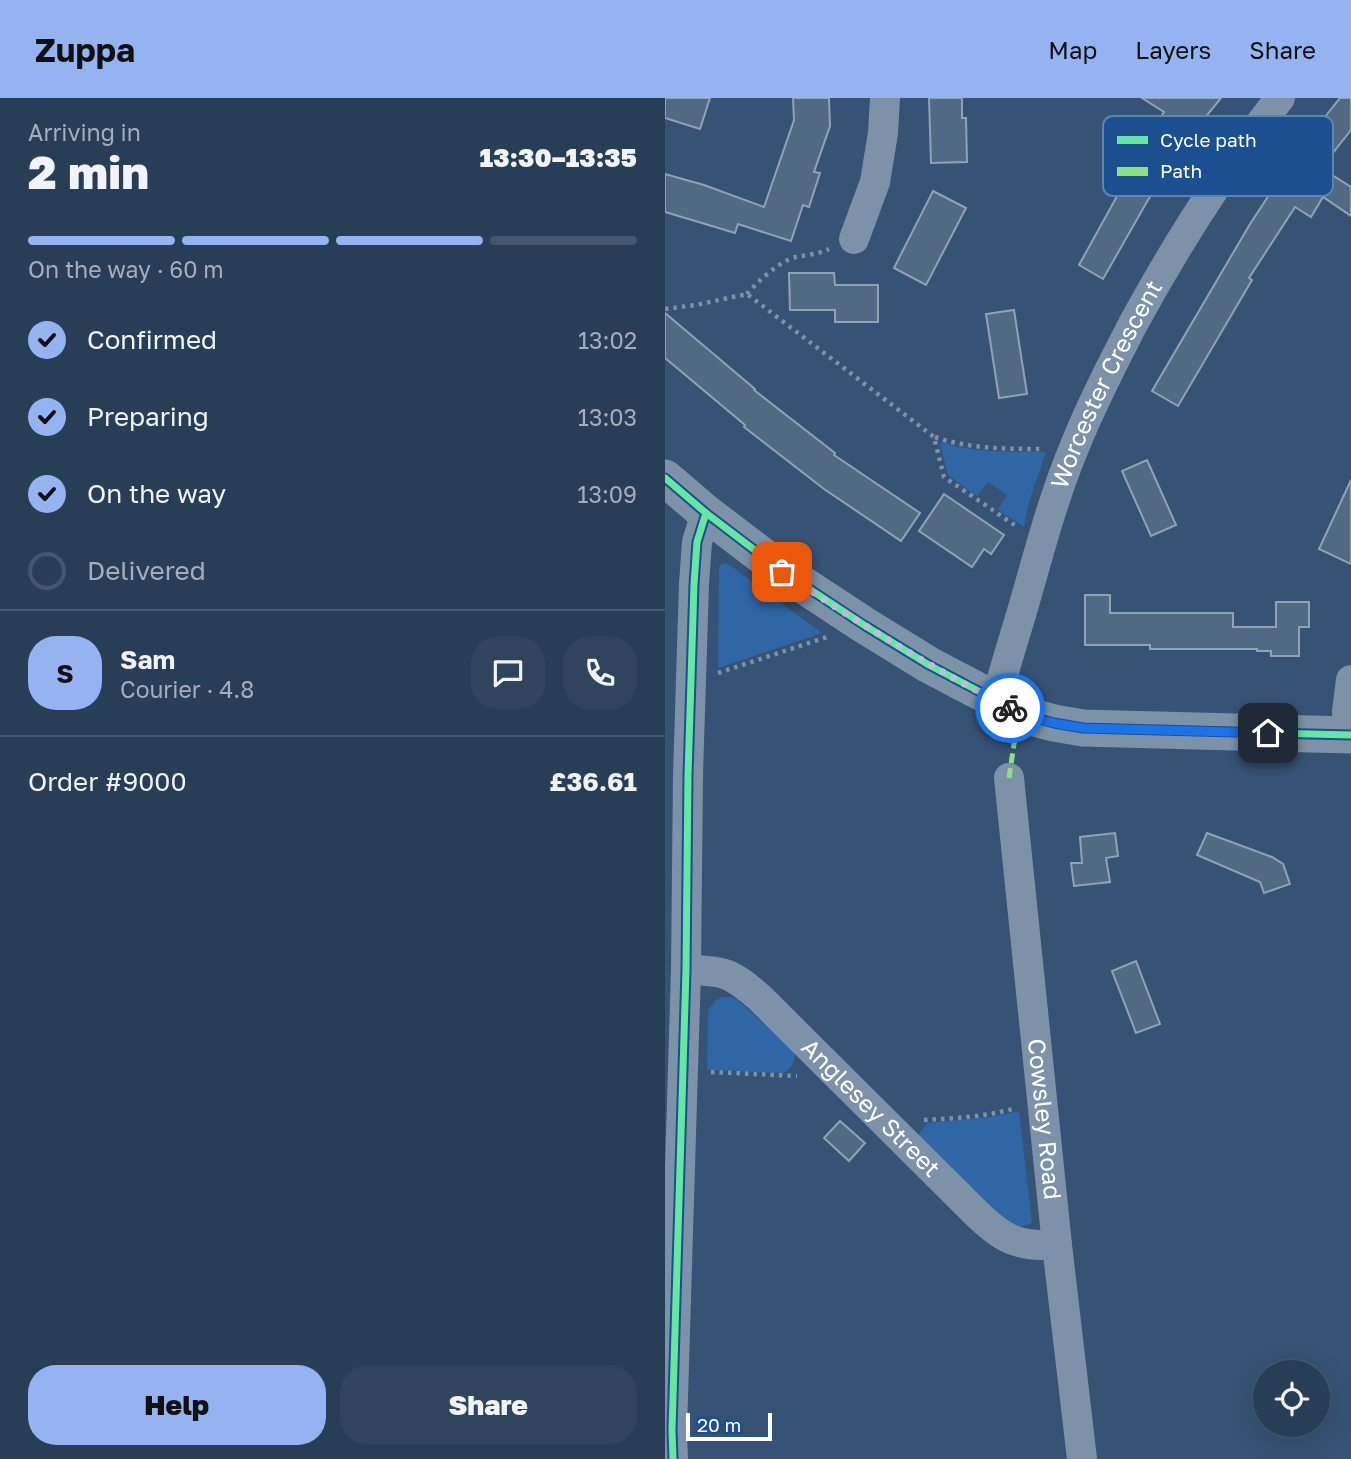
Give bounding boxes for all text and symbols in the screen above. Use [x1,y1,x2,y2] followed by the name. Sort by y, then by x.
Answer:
[35,30,135,69] text: Zuppa
[1048,35,1097,64] text: Map
[1135,35,1211,64] text: Layers
[1249,35,1316,64] text: Share
[1103,116,1333,196] legend
[28,118,141,146] text: Arriving in
[1160,128,1257,151] text: Cycle path
[479,142,637,173] text: 13:30–13:35
[28,144,149,199] text: 2 min
[1160,159,1202,182] text: Path
[28,255,224,283] text: On the way · 60 m
[1044,275,1167,492] street label: Worcester Crescent
[28,321,66,359] icon: check
[87,324,217,355] text: Confirmed
[578,326,637,354] text: 13:02
[28,398,66,436] icon: check
[87,401,209,432] text: Preparing
[578,403,637,431] text: 13:03
[28,475,66,513] icon: check
[87,478,226,509] text: On the way
[577,480,637,508] text: 13:09
[752,542,812,602] pin
[763,553,801,591] icon: bag
[87,555,206,586] text: Delivered
[471,636,545,710] button: chat
[563,636,637,710] button: phone
[120,644,175,675] text: Sam
[56,658,74,689] text: S
[975,673,1045,743] courier
[120,675,254,703] text: Courier · 4.8
[991,689,1029,727] icon: bike
[1238,703,1298,763] pin
[1249,714,1287,752] icon: home
[28,766,187,797] text: Order #9000
[549,766,637,797] text: £36.61
[796,1032,947,1182] street label: Anglesey Street
[1023,1037,1068,1201] street label: Cowsley Road
[1253,1360,1330,1437] map controls
[1253,1360,1330,1437] button: locate
[28,1365,326,1445] button: Help
[340,1365,637,1445] button: Share
[686,1410,772,1442] scale bar
[697,1413,741,1436] text: 20 m

